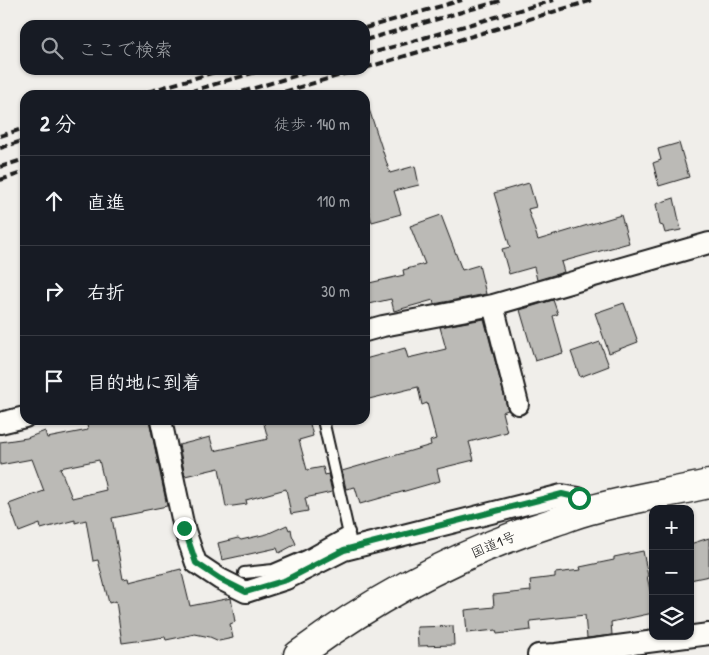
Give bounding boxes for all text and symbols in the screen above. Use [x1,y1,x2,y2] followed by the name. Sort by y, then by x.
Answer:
[20,20,370,75] search box
[38,34,66,62] icon: search
[78,36,173,62] text: ここで検索
[40,109,76,138] text: 2 分
[274,113,350,135] text: 徒歩 · 140 m
[40,187,68,215] icon: ahead
[87,189,125,215] text: 直進
[317,190,350,212] text: 110 m
[40,277,68,305] icon: right
[87,279,125,305] text: 右折
[321,280,350,302] text: 30 m
[40,367,68,395] icon: arrive
[87,369,201,395] text: 目的地に到着
[568,487,591,510] route start
[649,505,694,640] map controls
[649,505,694,550] button: +
[173,517,196,540] route end
[468,526,518,562] street label: 国道1号
[649,550,694,595] button: −
[649,595,694,640] button: layers

